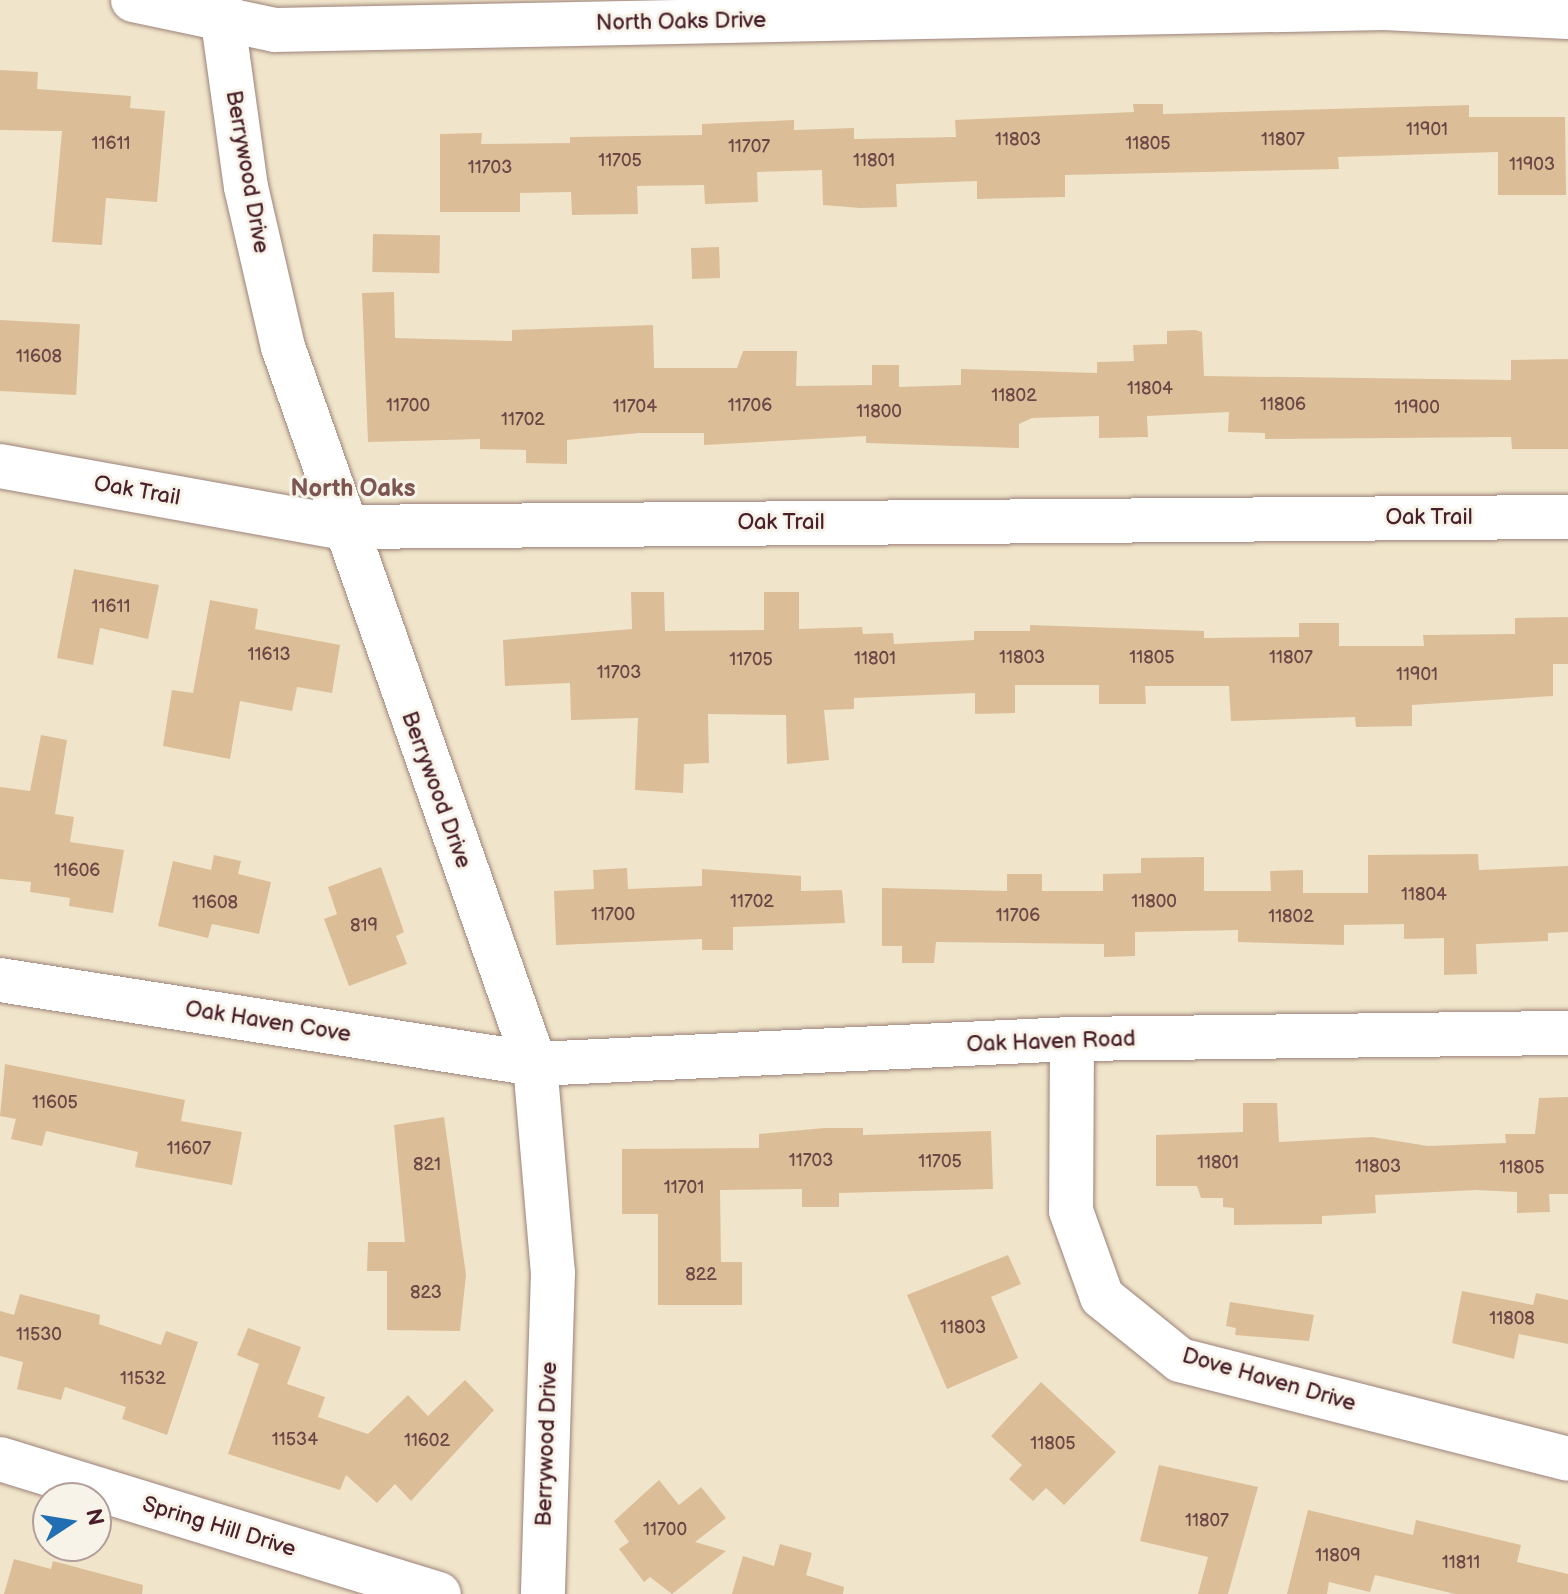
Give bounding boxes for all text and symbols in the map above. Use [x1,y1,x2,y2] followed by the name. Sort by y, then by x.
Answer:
[596,7,766,37] street label: North Oaks Drive
[220,89,274,255] street label: Berrywood Drive
[1406,119,1448,141] house number: 11901
[995,129,1041,151] house number: 11803
[1261,129,1305,151] house number: 11807
[92,133,130,155] house number: 11611
[1125,133,1171,155] house number: 11805
[728,136,770,158] house number: 11707
[598,150,642,172] house number: 11705
[853,150,895,172] house number: 11801
[1509,154,1555,176] house number: 11903
[468,157,512,179] house number: 11703
[16,346,62,368] house number: 11608
[1127,378,1173,400] house number: 11804
[991,385,1037,407] house number: 11802
[1260,394,1306,416] house number: 11806
[386,395,430,417] house number: 11700
[728,395,772,417] house number: 11706
[613,396,657,418] house number: 11704
[1394,397,1440,419] house number: 11900
[856,401,902,423] house number: 11800
[501,409,545,431] house number: 11702
[91,470,183,512] street label: Oak Trail
[291,475,415,503] district label: North Oaks
[1385,505,1473,531] street label: Oak Trail
[737,510,825,536] street label: Oak Trail
[92,596,130,618] house number: 11611
[248,644,290,666] house number: 11613
[999,647,1045,669] house number: 11803
[1129,647,1175,669] house number: 11805
[1269,647,1313,669] house number: 11807
[854,648,896,670] house number: 11801
[729,649,773,671] house number: 11705
[597,662,641,684] house number: 11703
[1396,664,1438,686] house number: 11901
[395,708,477,872] street label: Berrywood Drive
[54,860,100,882] house number: 11606
[1401,884,1447,906] house number: 11804
[730,891,774,913] house number: 11702
[1131,891,1177,913] house number: 11800
[192,892,238,914] house number: 11608
[591,904,635,926] house number: 11700
[996,905,1040,927] house number: 11706
[1268,906,1314,928] house number: 11802
[350,915,378,937] house number: 819
[183,996,353,1048] street label: Oak Haven Cove
[966,1026,1136,1058] street label: Oak Haven Road
[32,1092,78,1114] house number: 11605
[167,1138,211,1160] house number: 11607
[789,1150,833,1172] house number: 11703
[918,1151,962,1173] house number: 11705
[1197,1152,1239,1174] house number: 11801
[413,1154,441,1176] house number: 821
[1355,1156,1401,1178] house number: 11803
[1499,1157,1545,1179] house number: 11805
[664,1177,704,1199] house number: 11701
[685,1264,717,1286] house number: 822
[410,1282,442,1304] house number: 823
[1489,1308,1535,1330] house number: 11808
[940,1317,986,1339] house number: 11803
[16,1324,62,1346] house number: 11530
[1179,1343,1359,1417] street label: Dove Haven Drive
[531,1361,563,1527] street label: Berrywood Drive
[120,1368,166,1390] house number: 11532
[272,1429,318,1451] house number: 11534
[404,1430,450,1452] house number: 11602
[1030,1433,1076,1455] house number: 11805
[32,1482,112,1562] north arrow
[139,1491,299,1563] street label: Spring Hill Drive
[79,1506,109,1528] text: N
[1185,1510,1229,1532] house number: 11807
[643,1519,687,1541] house number: 11700
[1315,1545,1361,1567] house number: 11809
[1442,1552,1480,1574] house number: 11811

